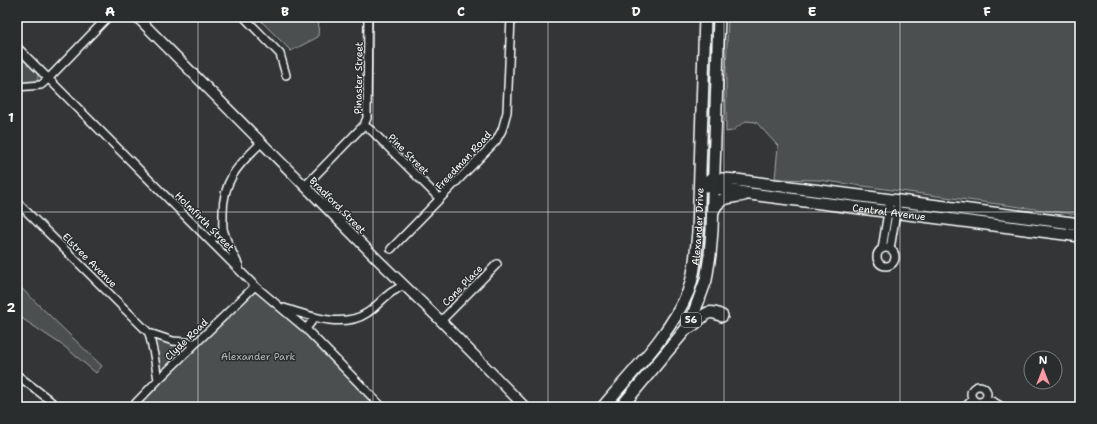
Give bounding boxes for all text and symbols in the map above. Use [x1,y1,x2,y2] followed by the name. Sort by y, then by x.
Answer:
[105,3,115,20] text: A
[281,3,289,20] text: B
[457,3,465,20] text: C
[631,3,641,20] text: D
[808,3,817,20] text: E
[983,3,991,20] text: F
[351,42,366,114] street label: Pinaster Street
[8,109,14,126] text: 1
[433,128,495,193] street label: Freedman Road
[385,131,432,178] street label: Pine Street
[307,174,369,236] street label: Bradford Street
[689,187,706,266] street label: Alexander Drive
[172,189,237,254] street label: Holmfirth Street
[852,201,927,223] street label: Central Avenue
[60,230,120,291] street label: Elstree Avenue
[439,262,486,309] street label: Cone Place
[6,299,16,316] text: 2
[681,313,701,327] road number: 56
[162,315,211,363] street label: Clyde Road
[221,350,296,363] park label: Alexander Park
[1023,350,1063,390] north arrow
[1039,353,1048,368] text: N

